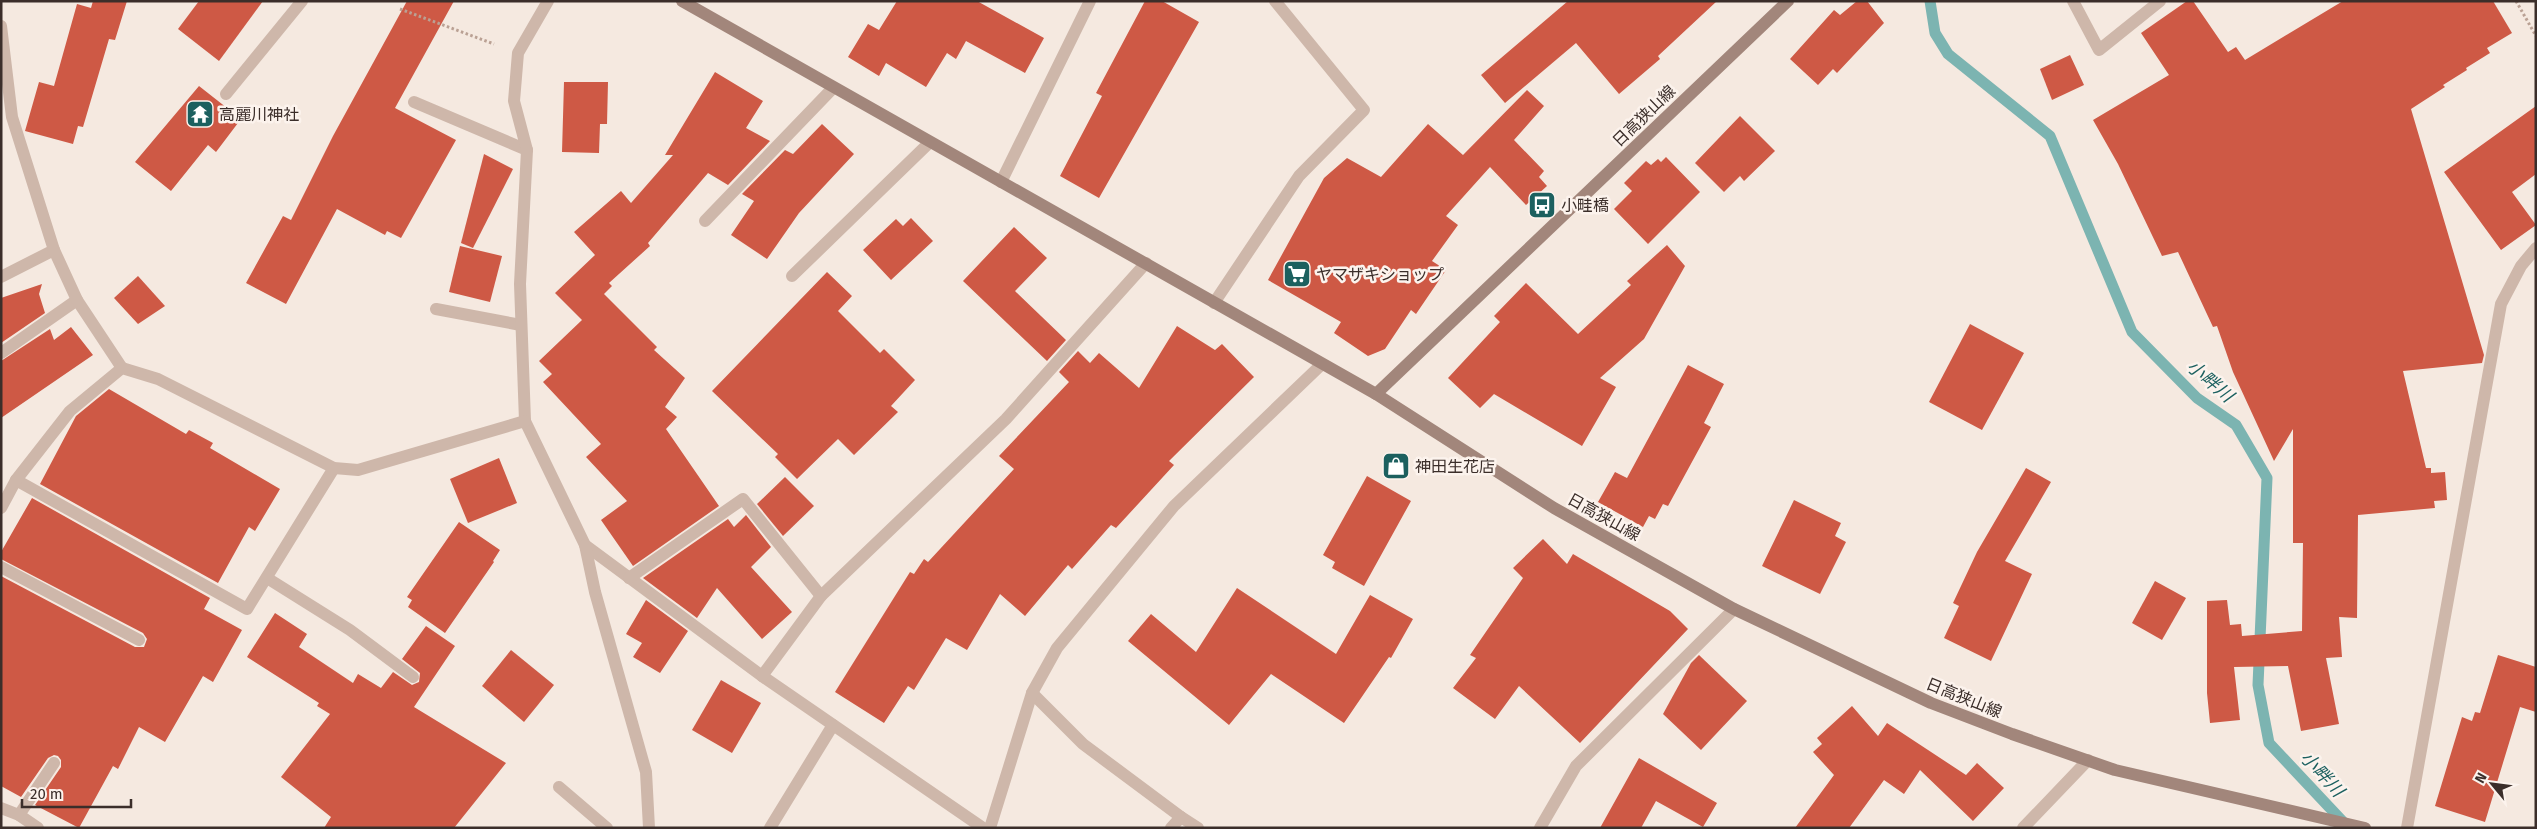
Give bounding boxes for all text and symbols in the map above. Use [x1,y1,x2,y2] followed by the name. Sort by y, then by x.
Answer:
[1609,81,1679,151] street label: 日高狭山線
[185,99,215,129] temple icon: 高麗川神社
[219,105,299,124] place label: 高麗川神社
[1527,190,1557,220] bus stop icon: 小畦橋
[1561,196,1609,215] place label: 小畦橋
[1282,259,1312,289] supermarket icon: ヤマザキショップ
[1316,265,1444,284] place label: ヤマザキショップ
[2182,355,2239,408] water label: 小畔川
[1381,451,1411,481] shop icon: 神田生花店
[1415,457,1495,476] place label: 神田生花店
[1564,489,1644,545] street label: 日高狭山線
[1923,674,2005,722] street label: 日高狭山線
[2296,747,2350,803] water label: 小畔川
[2467,759,2517,809] north arrow
[2471,770,2491,786] text: N
[22,776,131,808] scale bar
[30,785,63,803] text: 20 m

